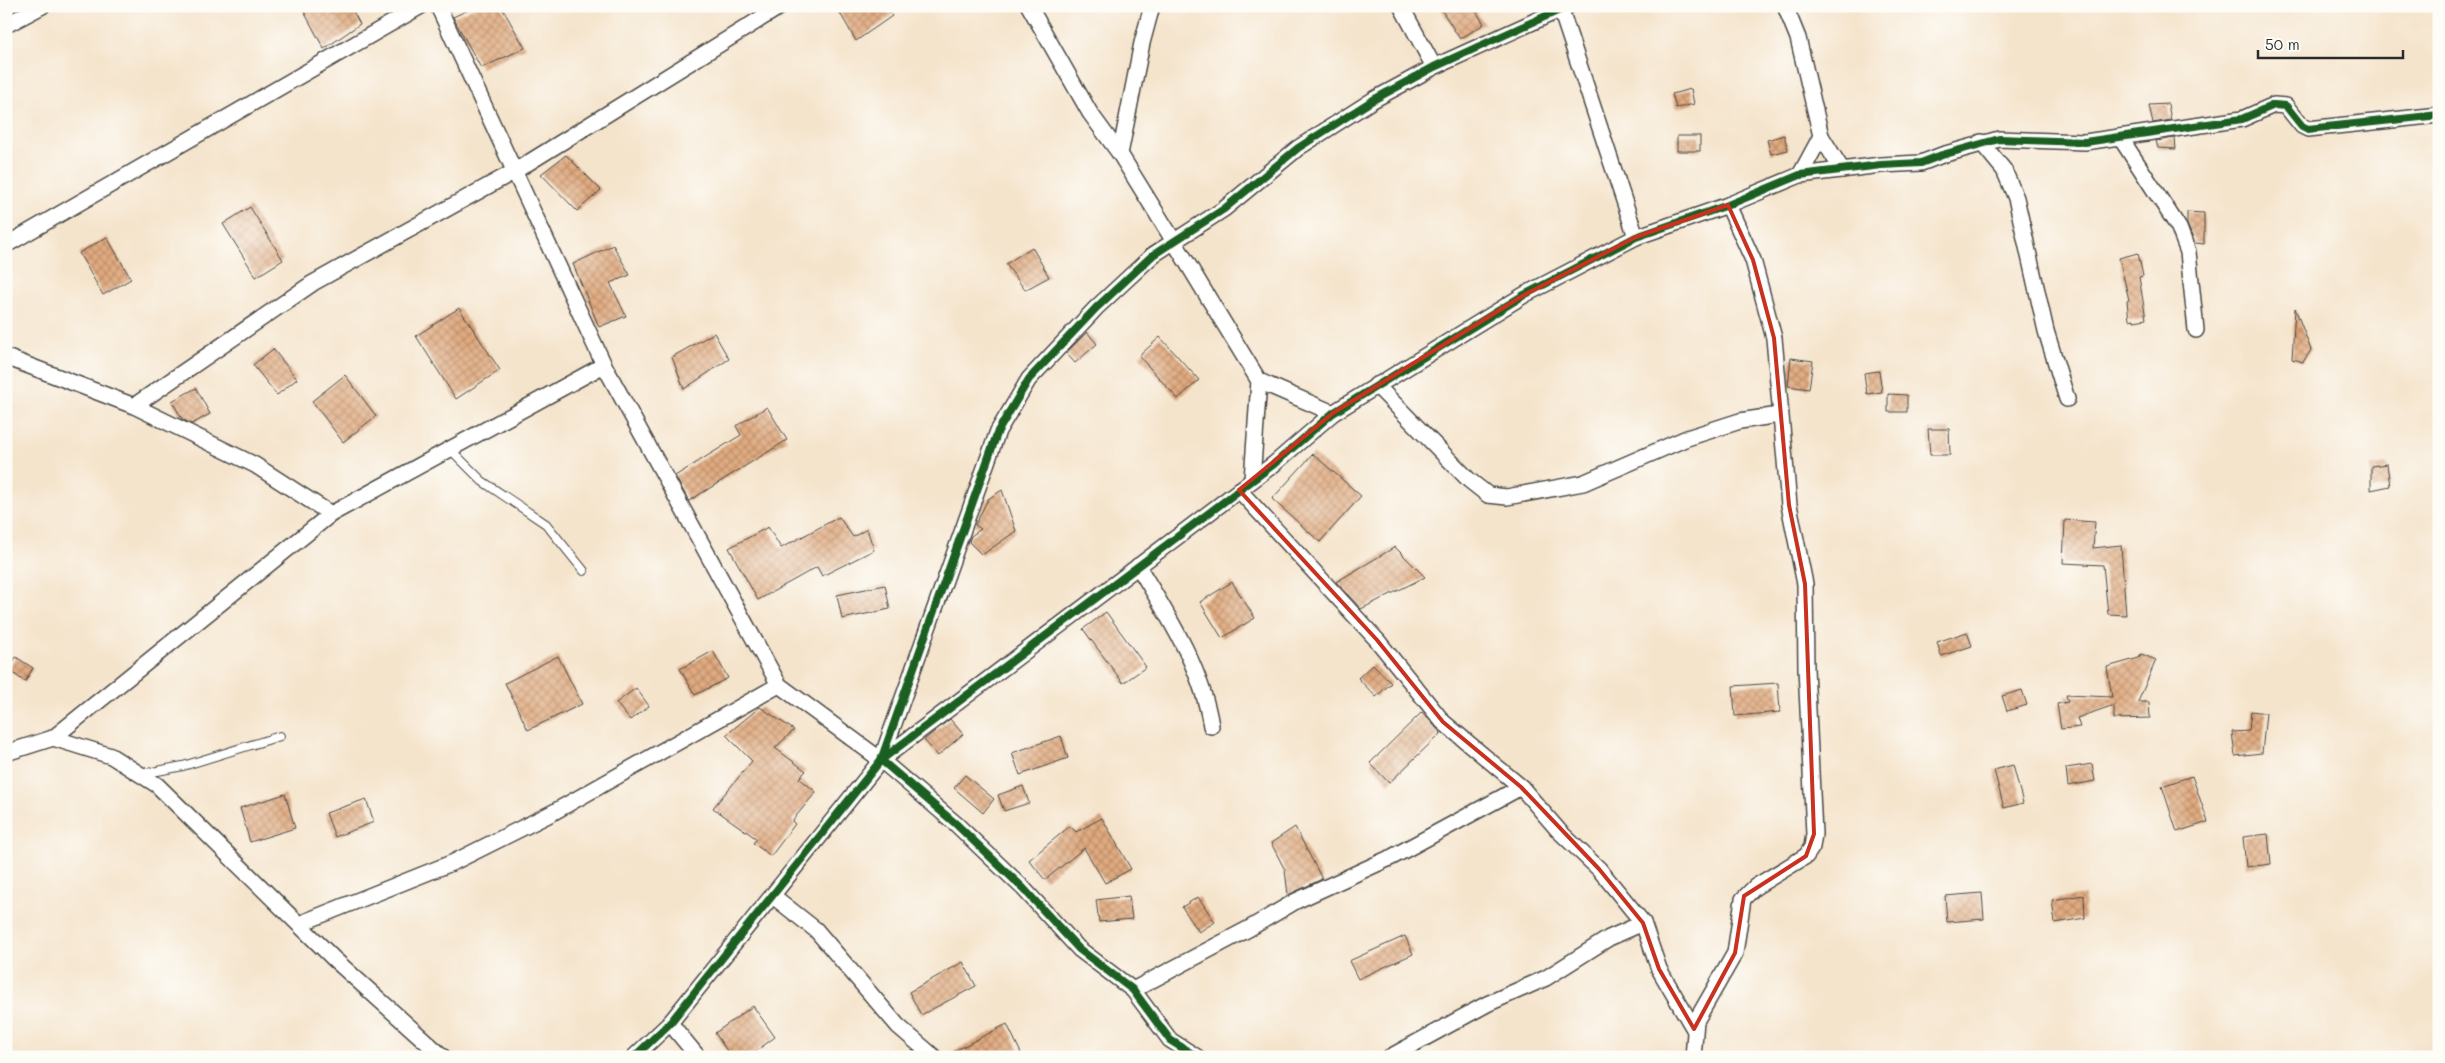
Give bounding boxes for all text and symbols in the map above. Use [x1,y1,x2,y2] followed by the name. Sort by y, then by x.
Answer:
[2258,28,2402,60] scale bar
[2265,34,2300,54] text: 50 m

